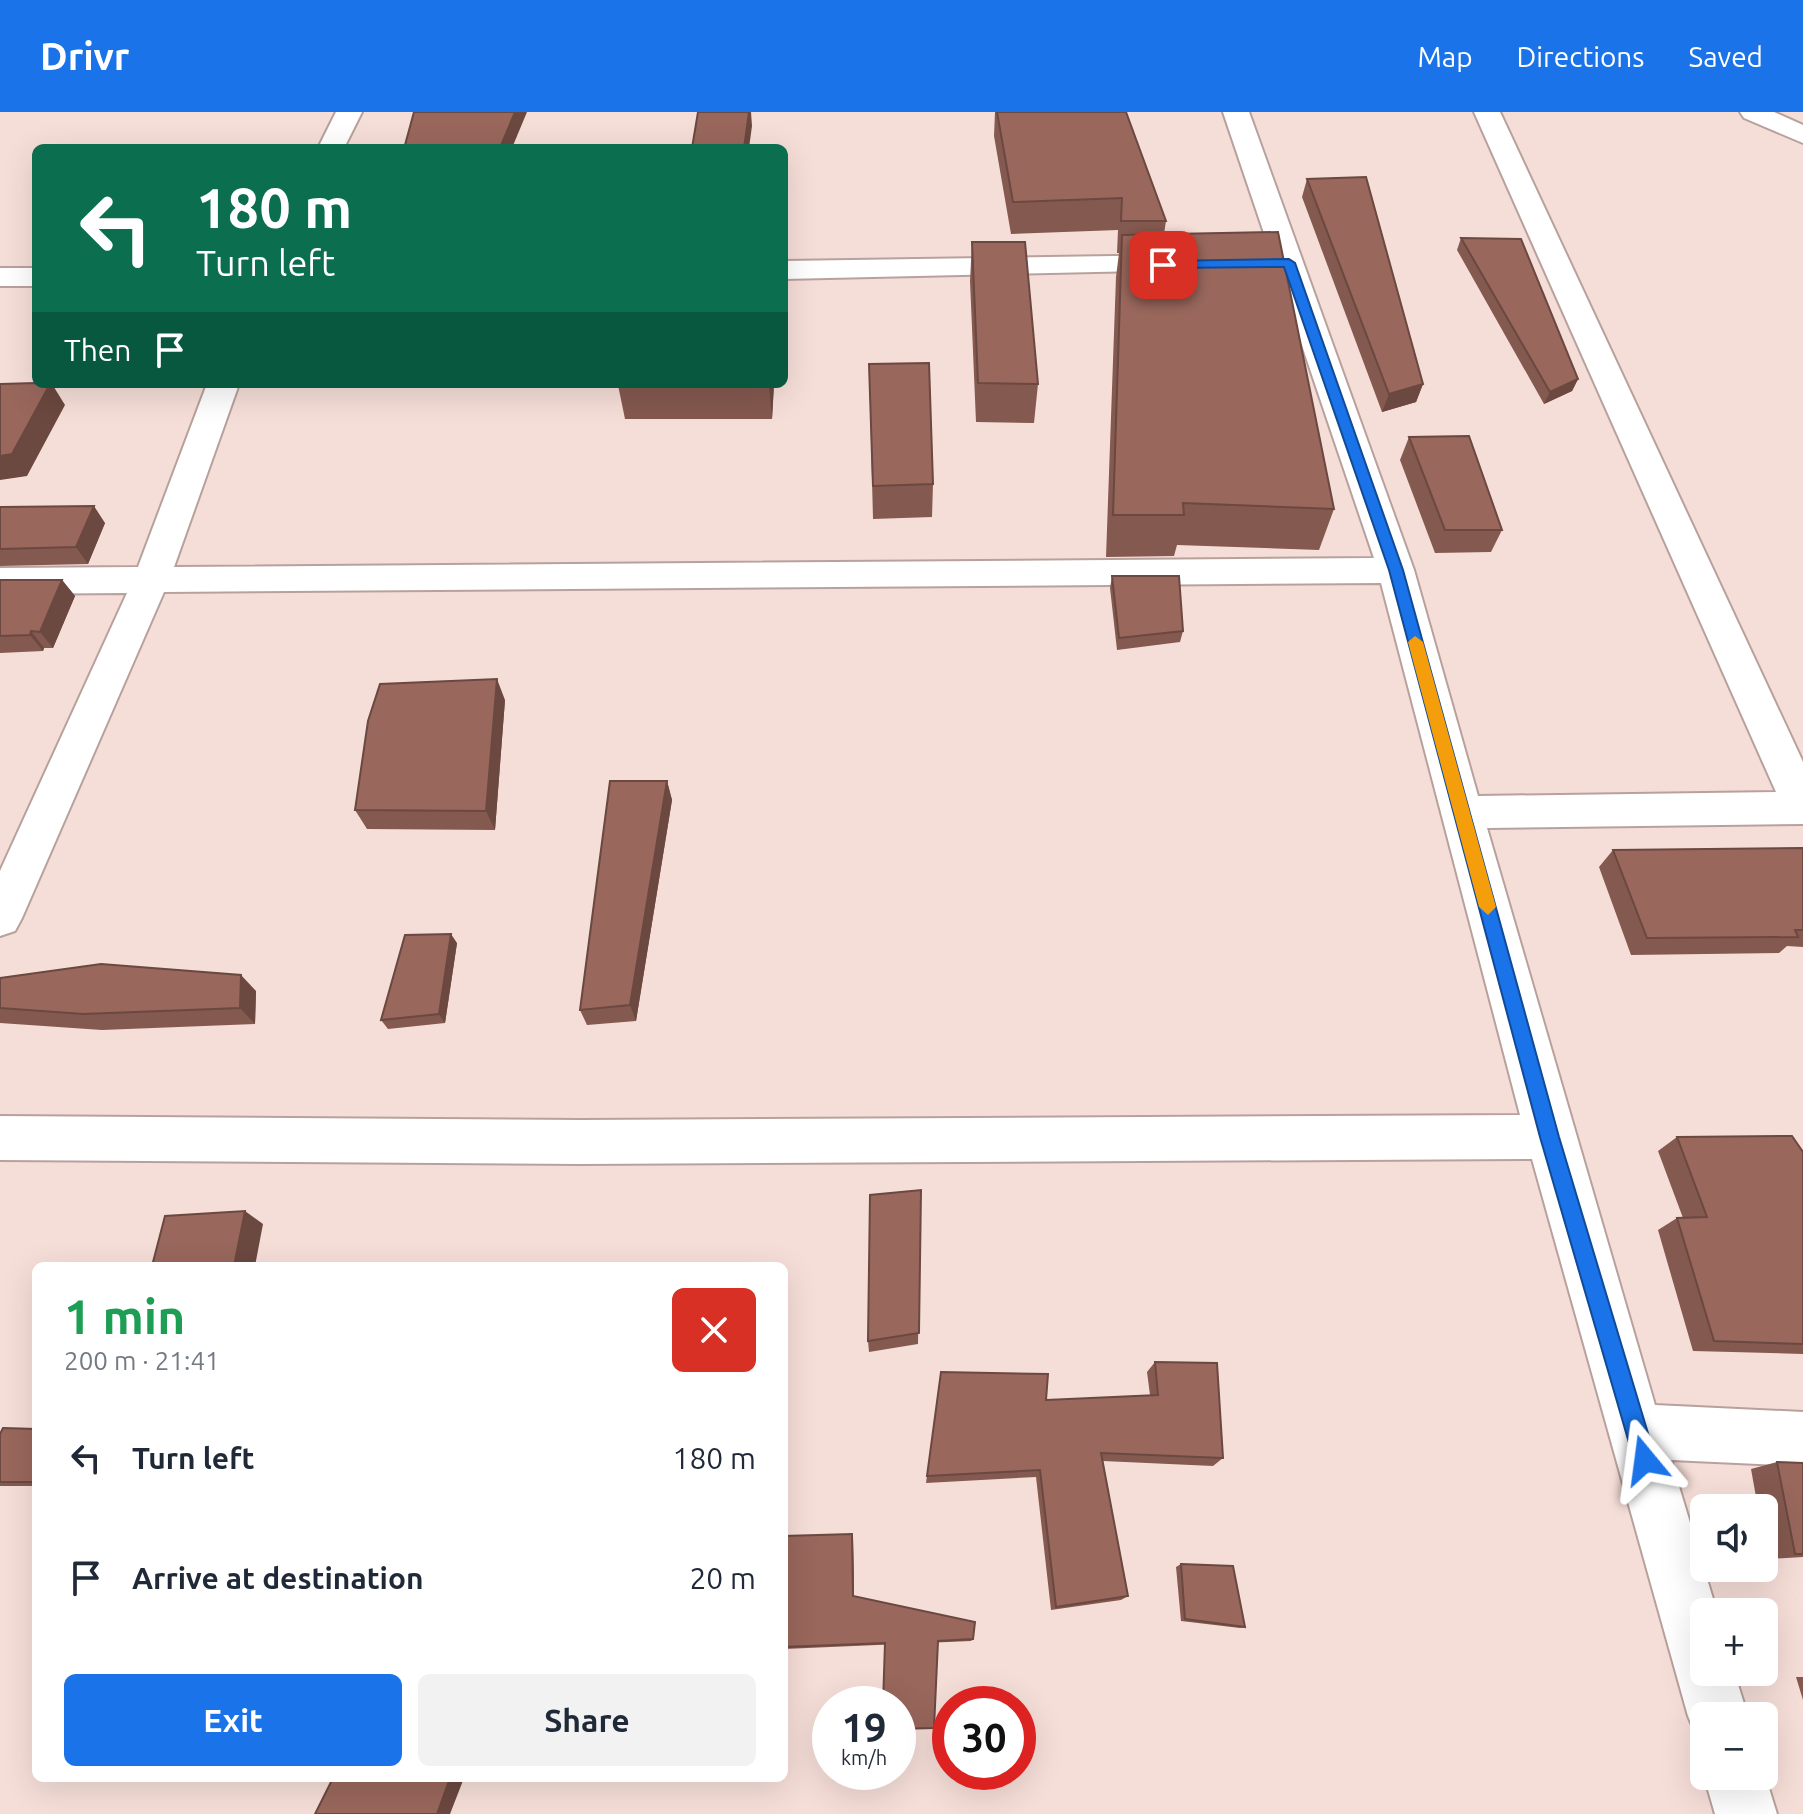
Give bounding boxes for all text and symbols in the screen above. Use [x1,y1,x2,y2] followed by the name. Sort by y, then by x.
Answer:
[40,35,129,77] text: Drivr
[1417,41,1473,72] text: Map
[1517,41,1644,72] text: Directions
[1688,41,1763,72] text: Saved
[64,176,168,280] icon: left
[196,176,352,239] text: 180 m
[1129,231,1197,299] pin
[196,242,335,283] text: Turn left
[1141,243,1185,287] icon: arrive
[148,328,192,372] icon: arrive
[64,333,132,367] text: Then
[672,1288,756,1372] button: close
[64,1289,185,1343] text: 1 min
[64,1346,220,1375] text: 200 m · 21:41
[1603,1418,1687,1502] position arrow
[64,1436,108,1480] icon: left
[132,1441,254,1475] text: Turn left
[672,1441,756,1475] text: 180 m
[1690,1494,1778,1790] map controls
[1690,1494,1778,1582] button: sound
[64,1556,108,1600] icon: arrive
[132,1561,424,1595] text: Arrive at destination
[689,1561,756,1595] text: 20 m
[1690,1598,1778,1686] button: +
[64,1674,402,1766] button: Exit
[418,1674,756,1766] button: Share
[932,1686,1036,1790] speed limit sign: 30
[1690,1702,1778,1790] button: −
[841,1705,887,1750] text: 19
[841,1746,887,1769] text: km/h

